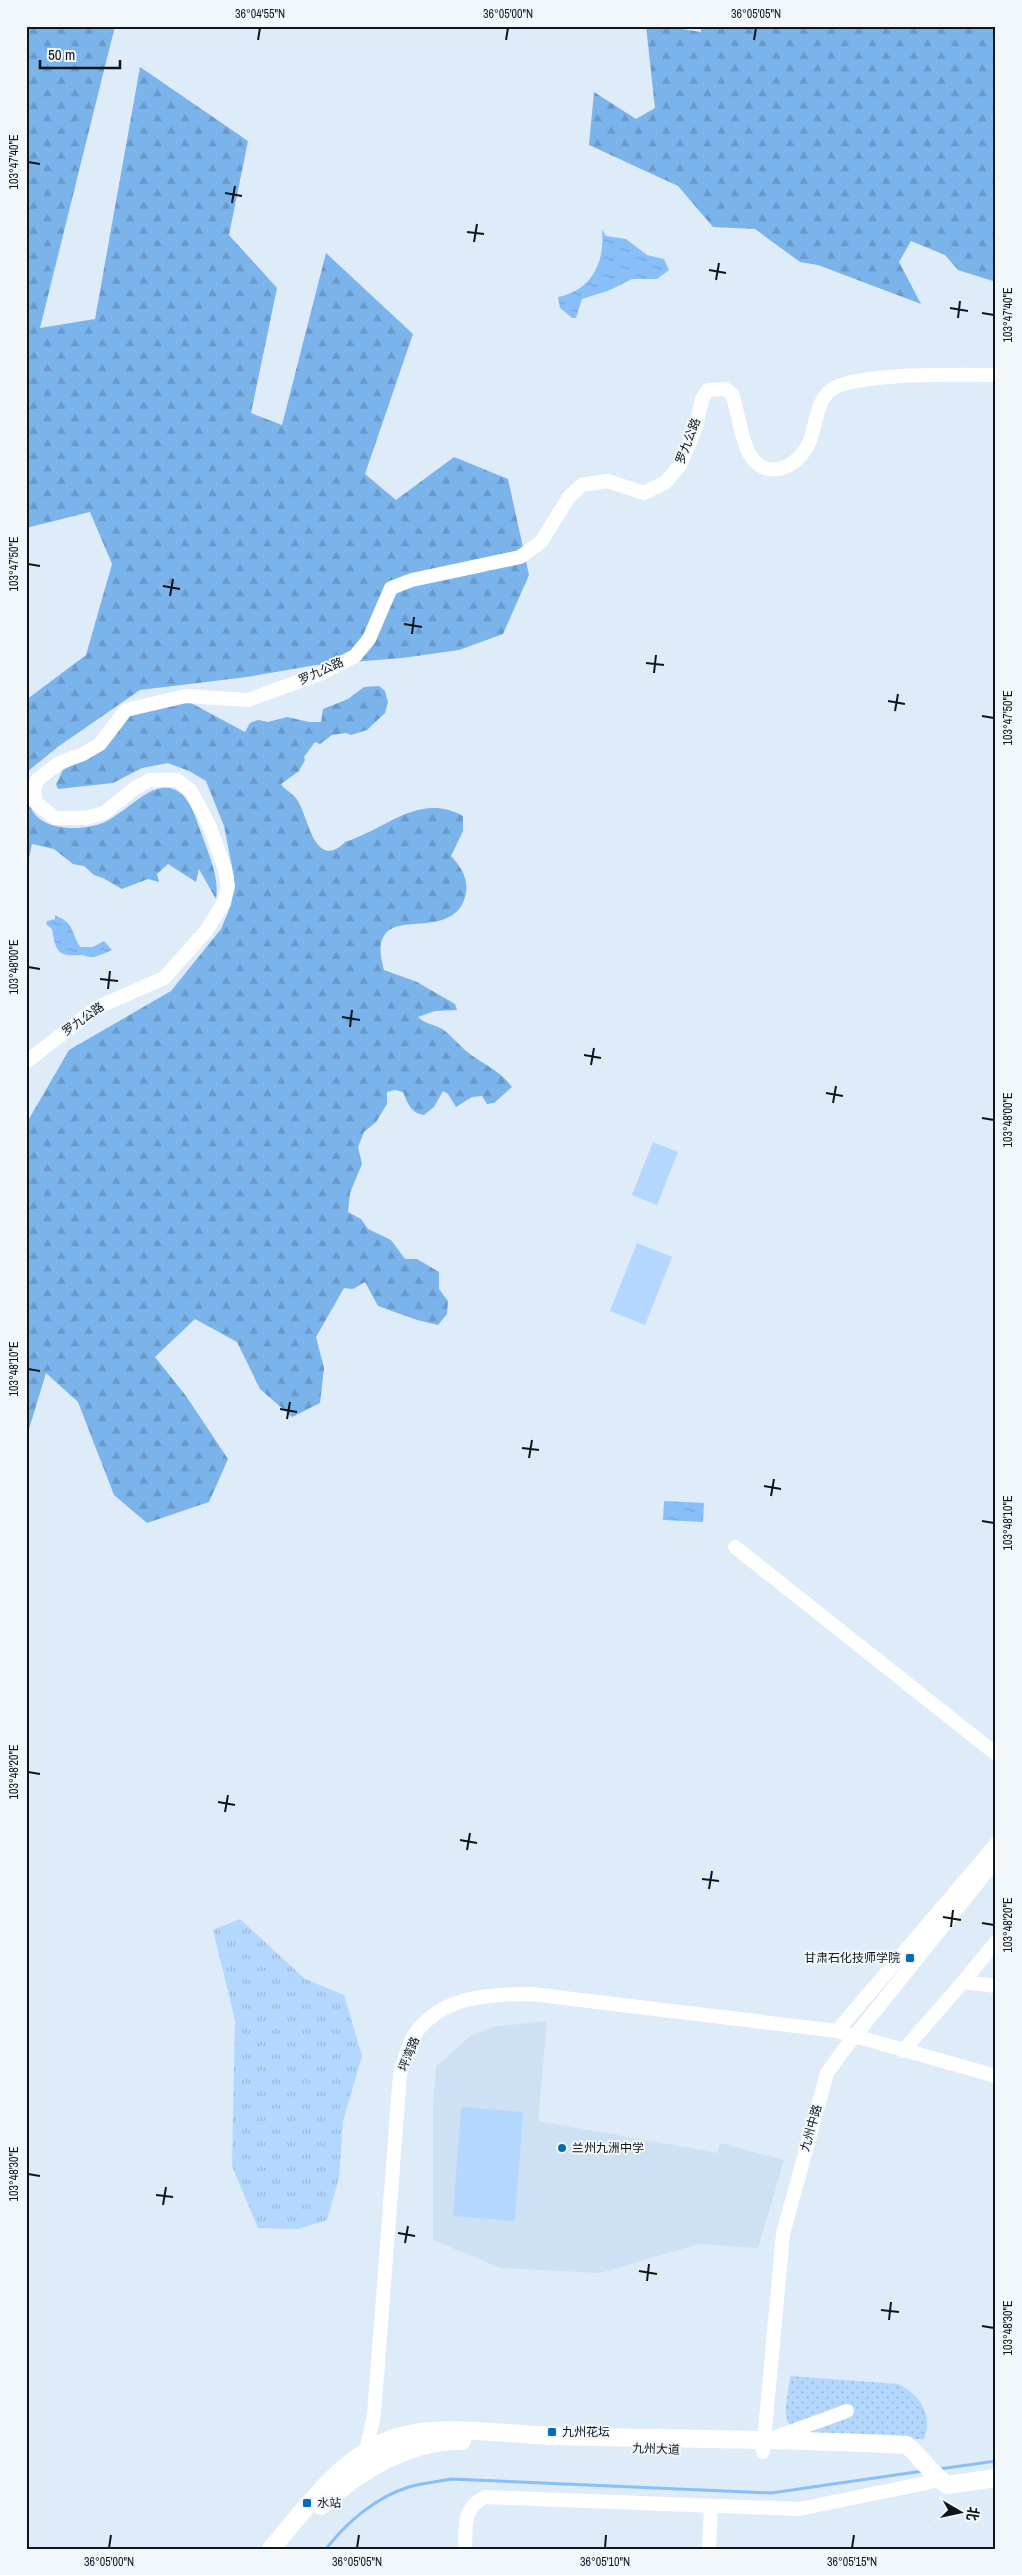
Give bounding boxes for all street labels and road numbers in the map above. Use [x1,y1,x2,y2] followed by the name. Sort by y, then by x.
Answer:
[672,416,704,466] street label: 罗九公路
[296,654,346,688] street label: 罗九公路
[59,999,107,1039] street label: 罗九公路
[395,2034,423,2074] street label: 坪湾路
[797,2103,825,2153] street label: 九州中路
[632,2440,680,2458] street label: 九州大道

